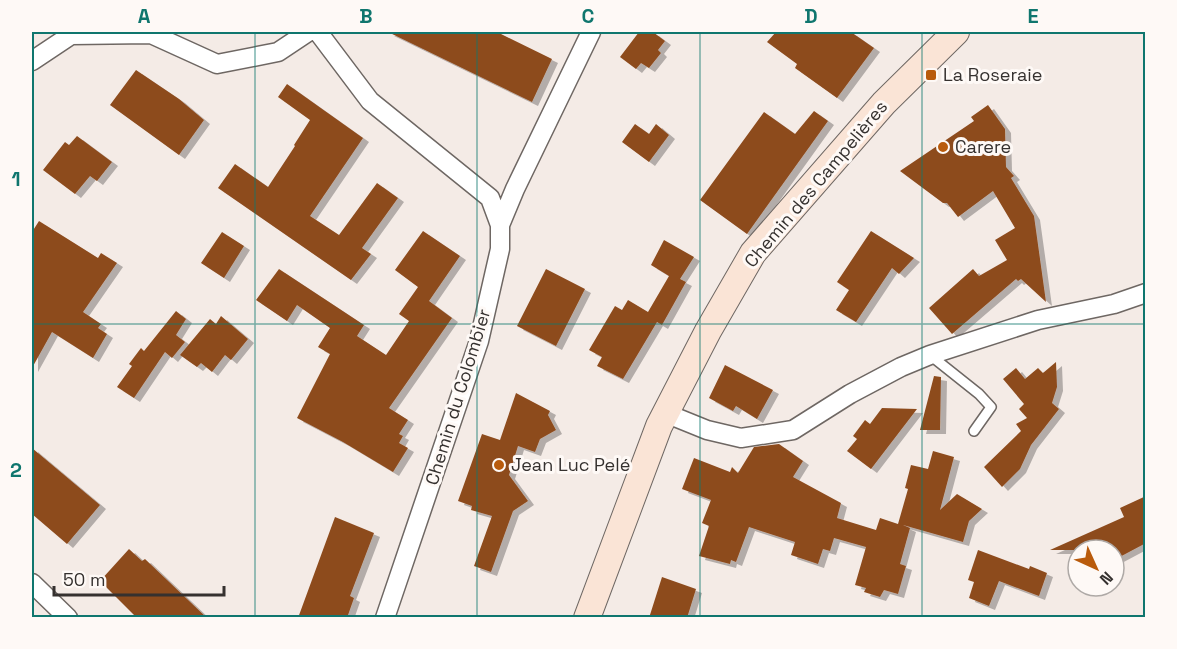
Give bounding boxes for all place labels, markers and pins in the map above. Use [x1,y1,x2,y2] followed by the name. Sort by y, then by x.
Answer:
[943,63,1042,86] place label: La Roseraie
[924,68,938,82] marker: La Roseraie
[955,135,1011,158] place label: Carere
[936,140,950,154] marker: Carere
[511,453,630,476] place label: Jean Luc Pelé
[492,458,506,472] marker: Jean Luc Pelé

